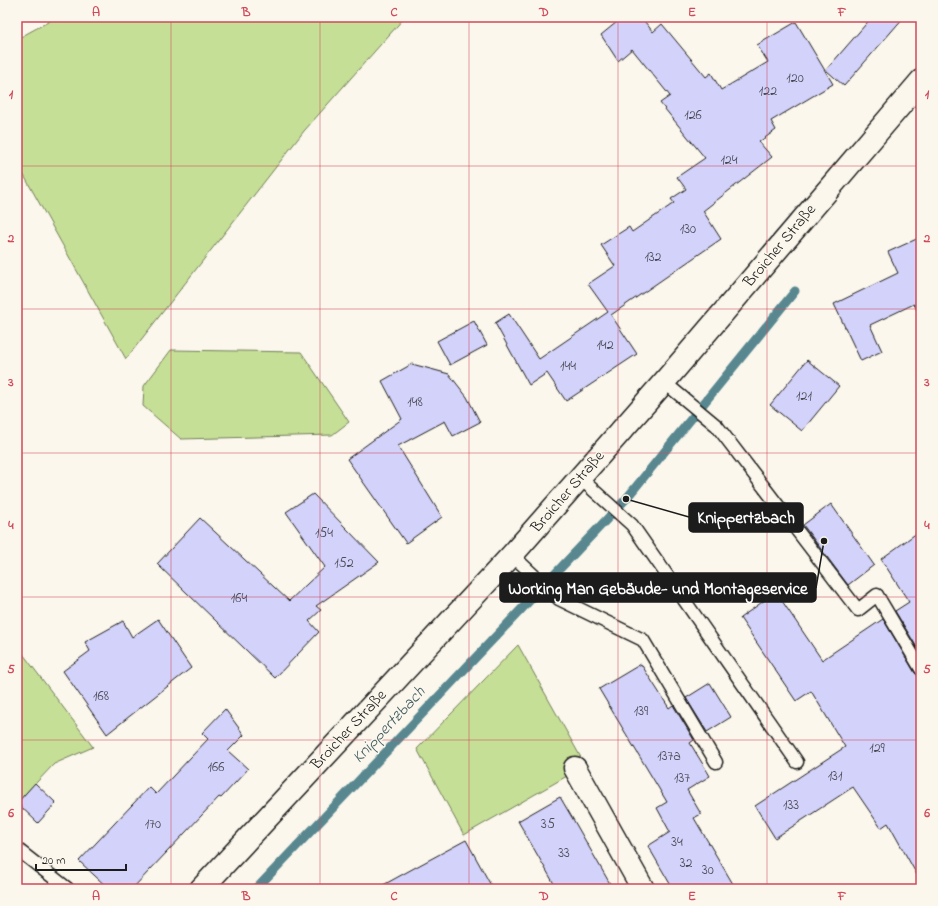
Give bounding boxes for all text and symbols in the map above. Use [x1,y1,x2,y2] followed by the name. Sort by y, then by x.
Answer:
[92,3,100,22] text: A
[241,3,251,22] text: B
[390,3,398,22] text: C
[538,3,549,22] text: D
[688,3,696,22] text: E
[837,3,847,22] text: F
[786,68,804,89] house number: 120
[759,81,777,102] house number: 122
[9,85,14,104] text: 1
[925,85,930,104] text: 1
[684,105,702,126] house number: 126
[720,150,738,171] house number: 124
[737,198,823,294] street label: Broicher Straße
[680,219,696,240] house number: 130
[7,229,15,248] text: 2
[923,229,931,248] text: 2
[644,247,662,268] house number: 132
[596,335,614,356] house number: 142
[560,356,576,377] house number: 144
[7,373,14,392] text: 3
[923,373,930,392] text: 3
[796,386,812,407] house number: 121
[407,392,423,413] house number: 148
[525,445,611,539] street label: Broicher Straße
[689,503,803,532] callout: Knippertzbach
[697,506,795,531] text: Knippertzbach
[7,516,14,535] text: 4
[923,516,930,535] text: 4
[315,523,333,544] house number: 154
[334,553,354,574] house number: 152
[500,573,816,602] callout: Working Man Gebäude- und Montageservice
[508,577,809,604] text: Working Man Gebäude- und Montageservice
[231,588,247,609] house number: 164
[7,660,15,679] text: 5
[923,660,931,679] text: 5
[347,680,432,769] water label: Knippertzbach
[305,684,393,776] street label: Broicher Straße
[93,686,109,707] house number: 168
[634,701,649,722] house number: 139
[869,738,886,759] house number: 129
[657,746,681,767] house number: 137a
[208,757,224,778] house number: 166
[828,766,843,787] house number: 131
[674,768,690,789] house number: 137
[783,795,799,816] house number: 133
[7,804,14,823] text: 6
[923,804,930,823] text: 6
[145,814,161,835] house number: 170
[541,814,555,835] house number: 35
[671,832,683,853] house number: 34
[558,843,570,864] house number: 33
[36,846,126,872] scale bar
[42,852,65,870] text: 20 m
[680,853,692,874] house number: 32
[702,860,714,881] house number: 30
[92,887,100,906] text: A
[241,887,251,906] text: B
[390,887,398,906] text: C
[538,887,549,906] text: D
[688,887,696,906] text: E
[837,887,847,906] text: F

